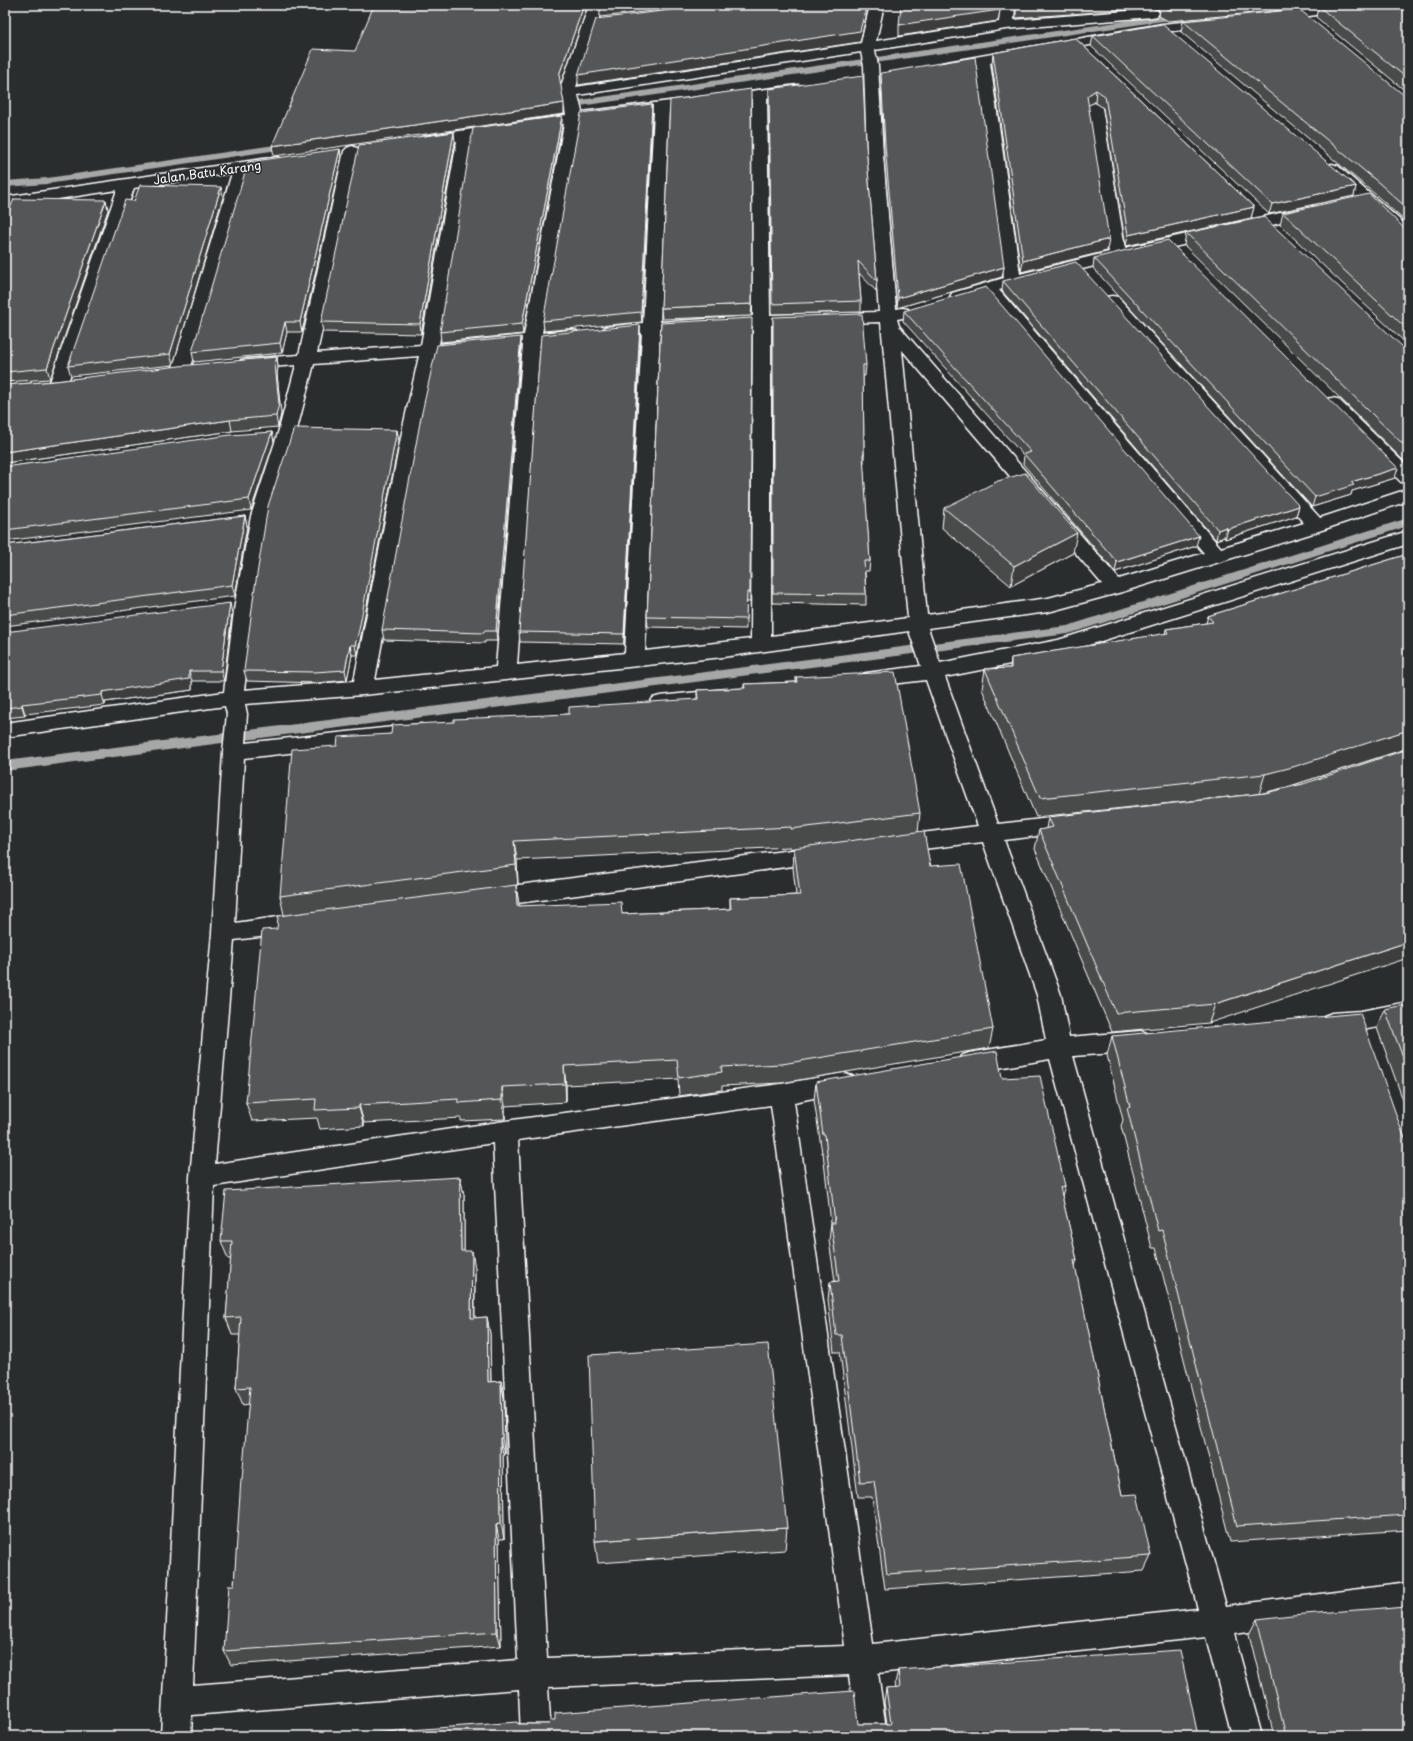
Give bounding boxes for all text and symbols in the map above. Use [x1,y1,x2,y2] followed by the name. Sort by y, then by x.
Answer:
[152,156,262,188] street label: Jalan Batu Karang

